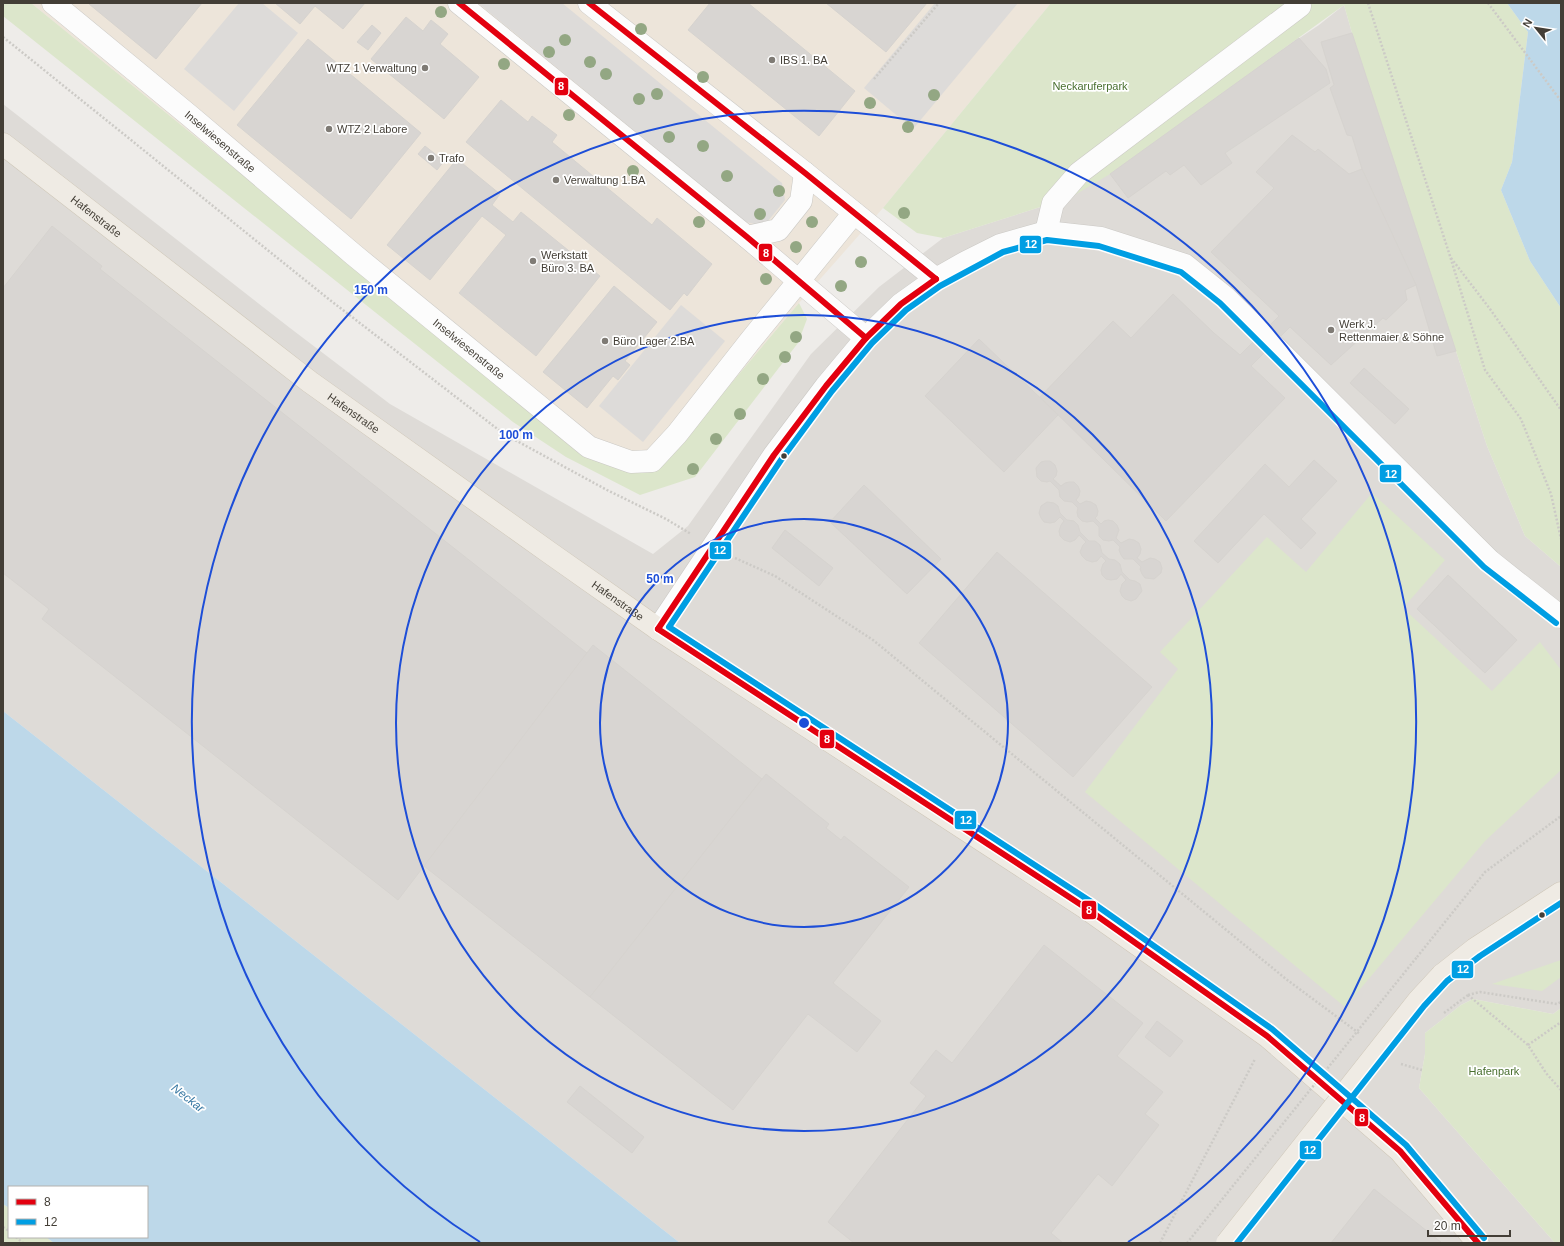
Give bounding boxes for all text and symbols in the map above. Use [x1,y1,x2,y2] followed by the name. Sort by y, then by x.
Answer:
[1516,8,1556,48] north arrow
[1520,17,1535,29] text: N
[780,54,828,66] place label: IBS 1. BA
[767,55,777,65] marker: IBS 1. BA
[327,62,417,74] place label: WTZ 1 Verwaltung
[420,63,430,73] marker: WTZ 1 Verwaltung
[554,77,569,96] line badge: 8
[558,80,564,92] text: 8
[1052,80,1128,92] park label: Neckaruferpark
[182,108,258,175] street label: Inselwiesenstraße
[337,123,407,135] place label: WTZ 2 Labore
[324,124,334,134] marker: WTZ 2 Labore
[439,152,464,164] place label: Trafo
[426,153,436,163] marker: Trafo
[564,174,646,186] place label: Verwaltung 1.BA
[551,175,561,185] marker: Verwaltung 1.BA
[69,193,124,240] street label: Hafenstraße
[1019,235,1042,254] line badge: 12
[1025,238,1037,250] text: 12
[758,243,773,262] line badge: 8
[763,247,769,259] text: 8
[541,249,595,274] place label: Werkstatt Büro 3. BA
[528,256,538,266] marker: Werkstatt Büro 3. BA
[354,283,388,297] text: 150 m
[431,316,507,382] street label: Inselwiesenstraße
[1339,318,1444,343] place label: Werk J. Rettenmaier & Söhne
[1326,325,1336,335] marker: Werk J. Rettenmaier & Söhne
[613,335,695,347] place label: Büro Lager 2.BA
[600,336,610,346] marker: Büro Lager 2.BA
[325,391,382,436] street label: Hafenstraße
[499,428,533,442] text: 100 m
[779,451,789,461] unlabelled marker
[1379,464,1402,483] line badge: 12
[1385,468,1397,480] text: 12
[709,541,732,560] line badge: 12
[714,544,726,556] text: 12
[646,572,674,586] text: 50 m
[590,578,646,623] street label: Hafenstraße
[797,716,811,730] centre of rings
[819,729,835,749] line badge: 8
[824,733,830,745] text: 8
[954,810,977,830] line badge: 12
[960,814,972,826] text: 12
[1081,900,1097,920] line badge: 8
[1086,904,1092,916] text: 8
[1537,910,1547,920] unlabelled marker
[1451,960,1474,979] line badge: 12
[1457,963,1469,975] text: 12
[1469,1065,1520,1077] park label: Hafenpark
[169,1081,208,1116] water label: Neckar
[1354,1108,1369,1127] line badge: 8
[1359,1112,1365,1124] text: 8
[1299,1140,1322,1160] line badge: 12
[1304,1144,1316,1156] text: 12
[8,1186,148,1238] legend
[44,1195,51,1209] text: 8
[1428,1212,1510,1238] scale bar
[44,1215,58,1229] text: 12
[1434,1219,1461,1233] text: 20 m

